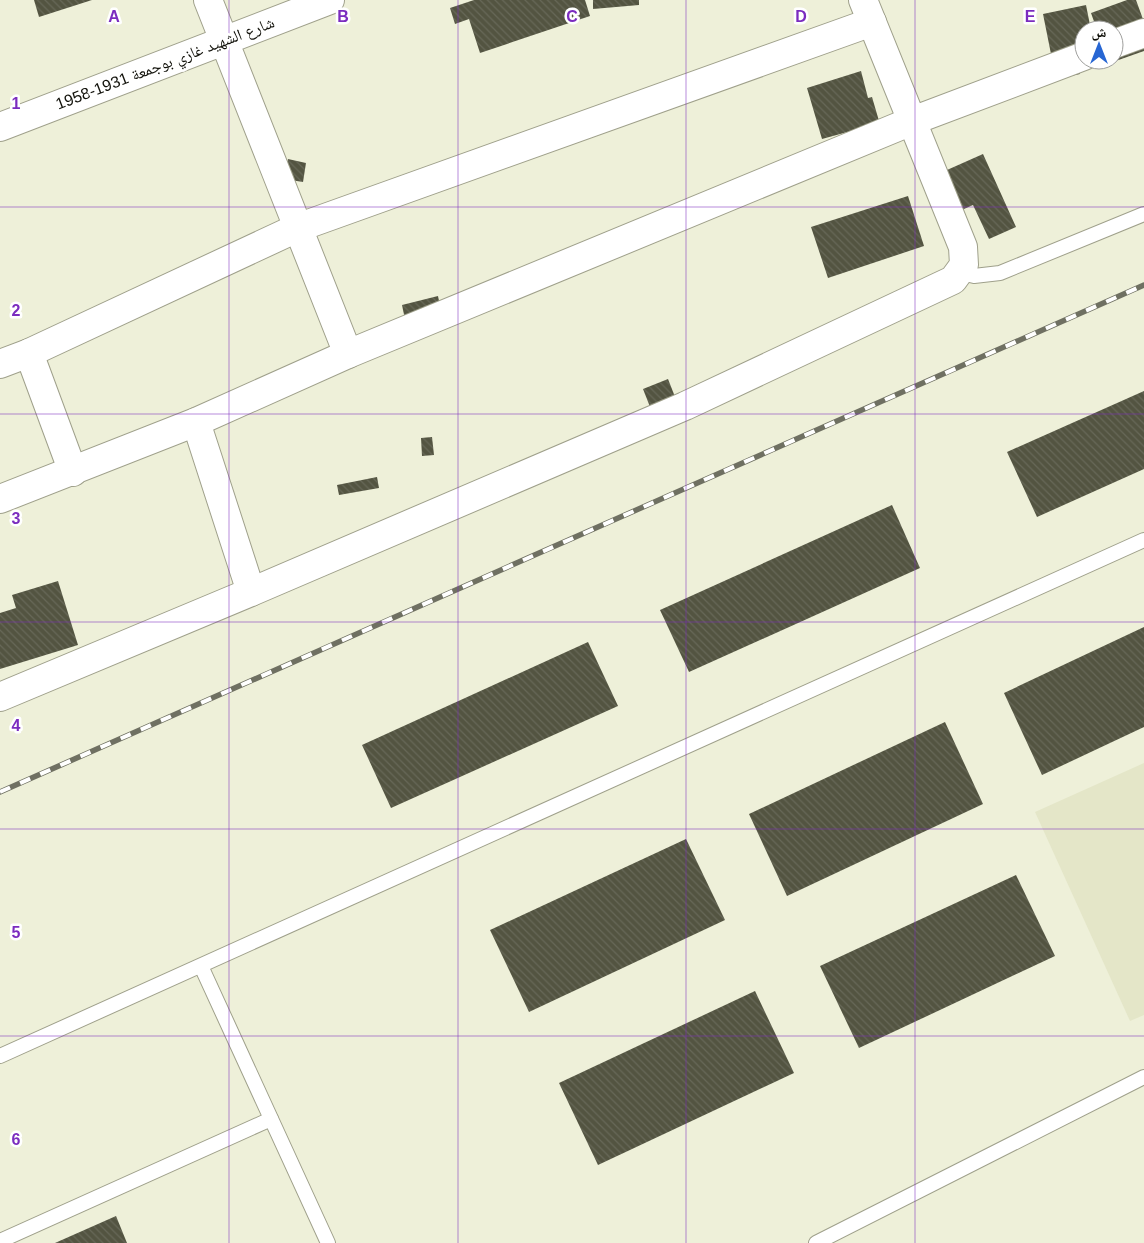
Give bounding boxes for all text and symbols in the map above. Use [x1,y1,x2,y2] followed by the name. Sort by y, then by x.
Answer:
[108,8,120,25] text: A
[337,8,349,25] text: B
[566,8,578,25] text: C
[795,8,807,25] text: D
[1025,8,1036,25] text: E
[53,13,278,116] street label: شارع الشهيد غازي بوجمعة 1931-1958
[1074,20,1124,70] north arrow
[1092,24,1107,41] text: ش
[12,95,21,112] text: 1
[12,302,21,319] text: 2
[12,510,21,527] text: 3
[12,717,21,734] text: 4
[12,924,21,941] text: 5
[12,1131,21,1148] text: 6

